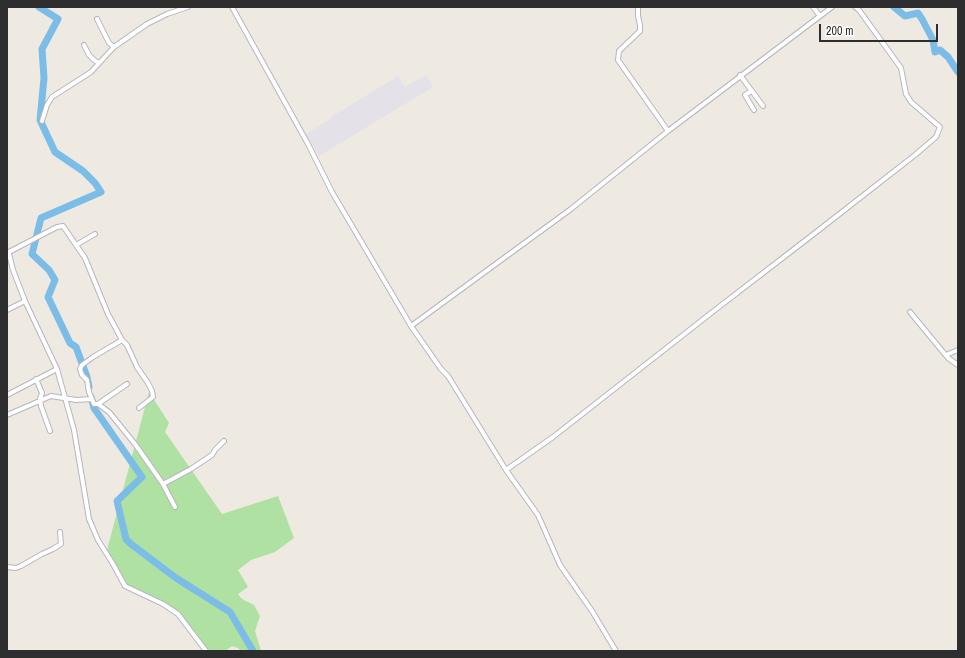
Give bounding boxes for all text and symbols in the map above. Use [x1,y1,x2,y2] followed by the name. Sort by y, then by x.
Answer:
[821,16,940,42] scale bar
[826,23,853,39] text: 200 m

